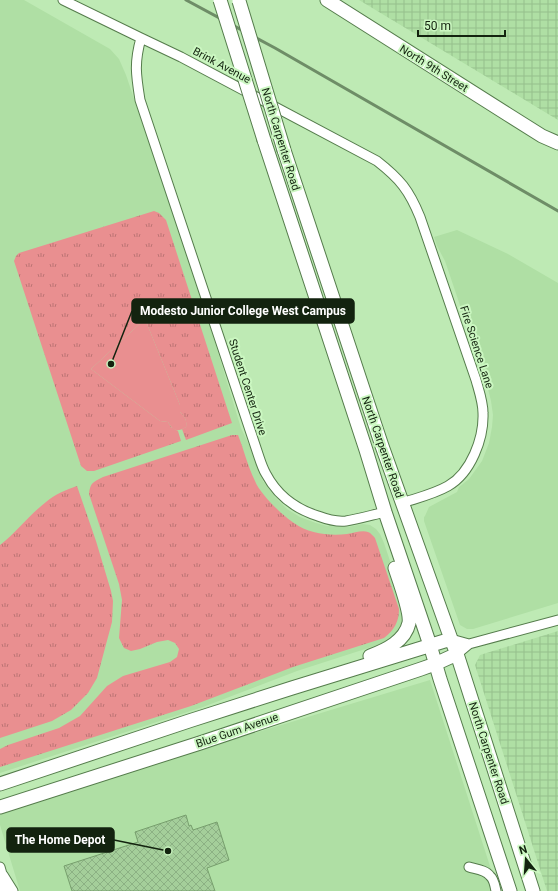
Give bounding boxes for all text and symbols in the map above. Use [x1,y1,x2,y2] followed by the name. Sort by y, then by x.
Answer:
[418,12,505,38] scale bar
[424,19,451,33] text: 50 m
[397,42,471,95] street label: North 9th Street
[191,45,253,86] street label: Brink Avenue
[259,86,302,192] street label: North Carpenter Road
[132,299,354,323] callout: Modesto Junior College West Campus
[140,304,346,318] text: Modesto Junior College West Campus
[457,304,496,390] street label: Fire Science Lane
[226,337,269,437] street label: Student Center Drive
[359,395,406,500] street label: North Carpenter Road
[466,700,511,806] street label: North Carpenter Road
[194,710,280,751] street label: Blue Gum Avenue
[7,828,114,852] callout: The Home Depot
[15,833,105,847] text: The Home Depot
[506,839,546,879] north arrow
[518,842,529,857] text: N

